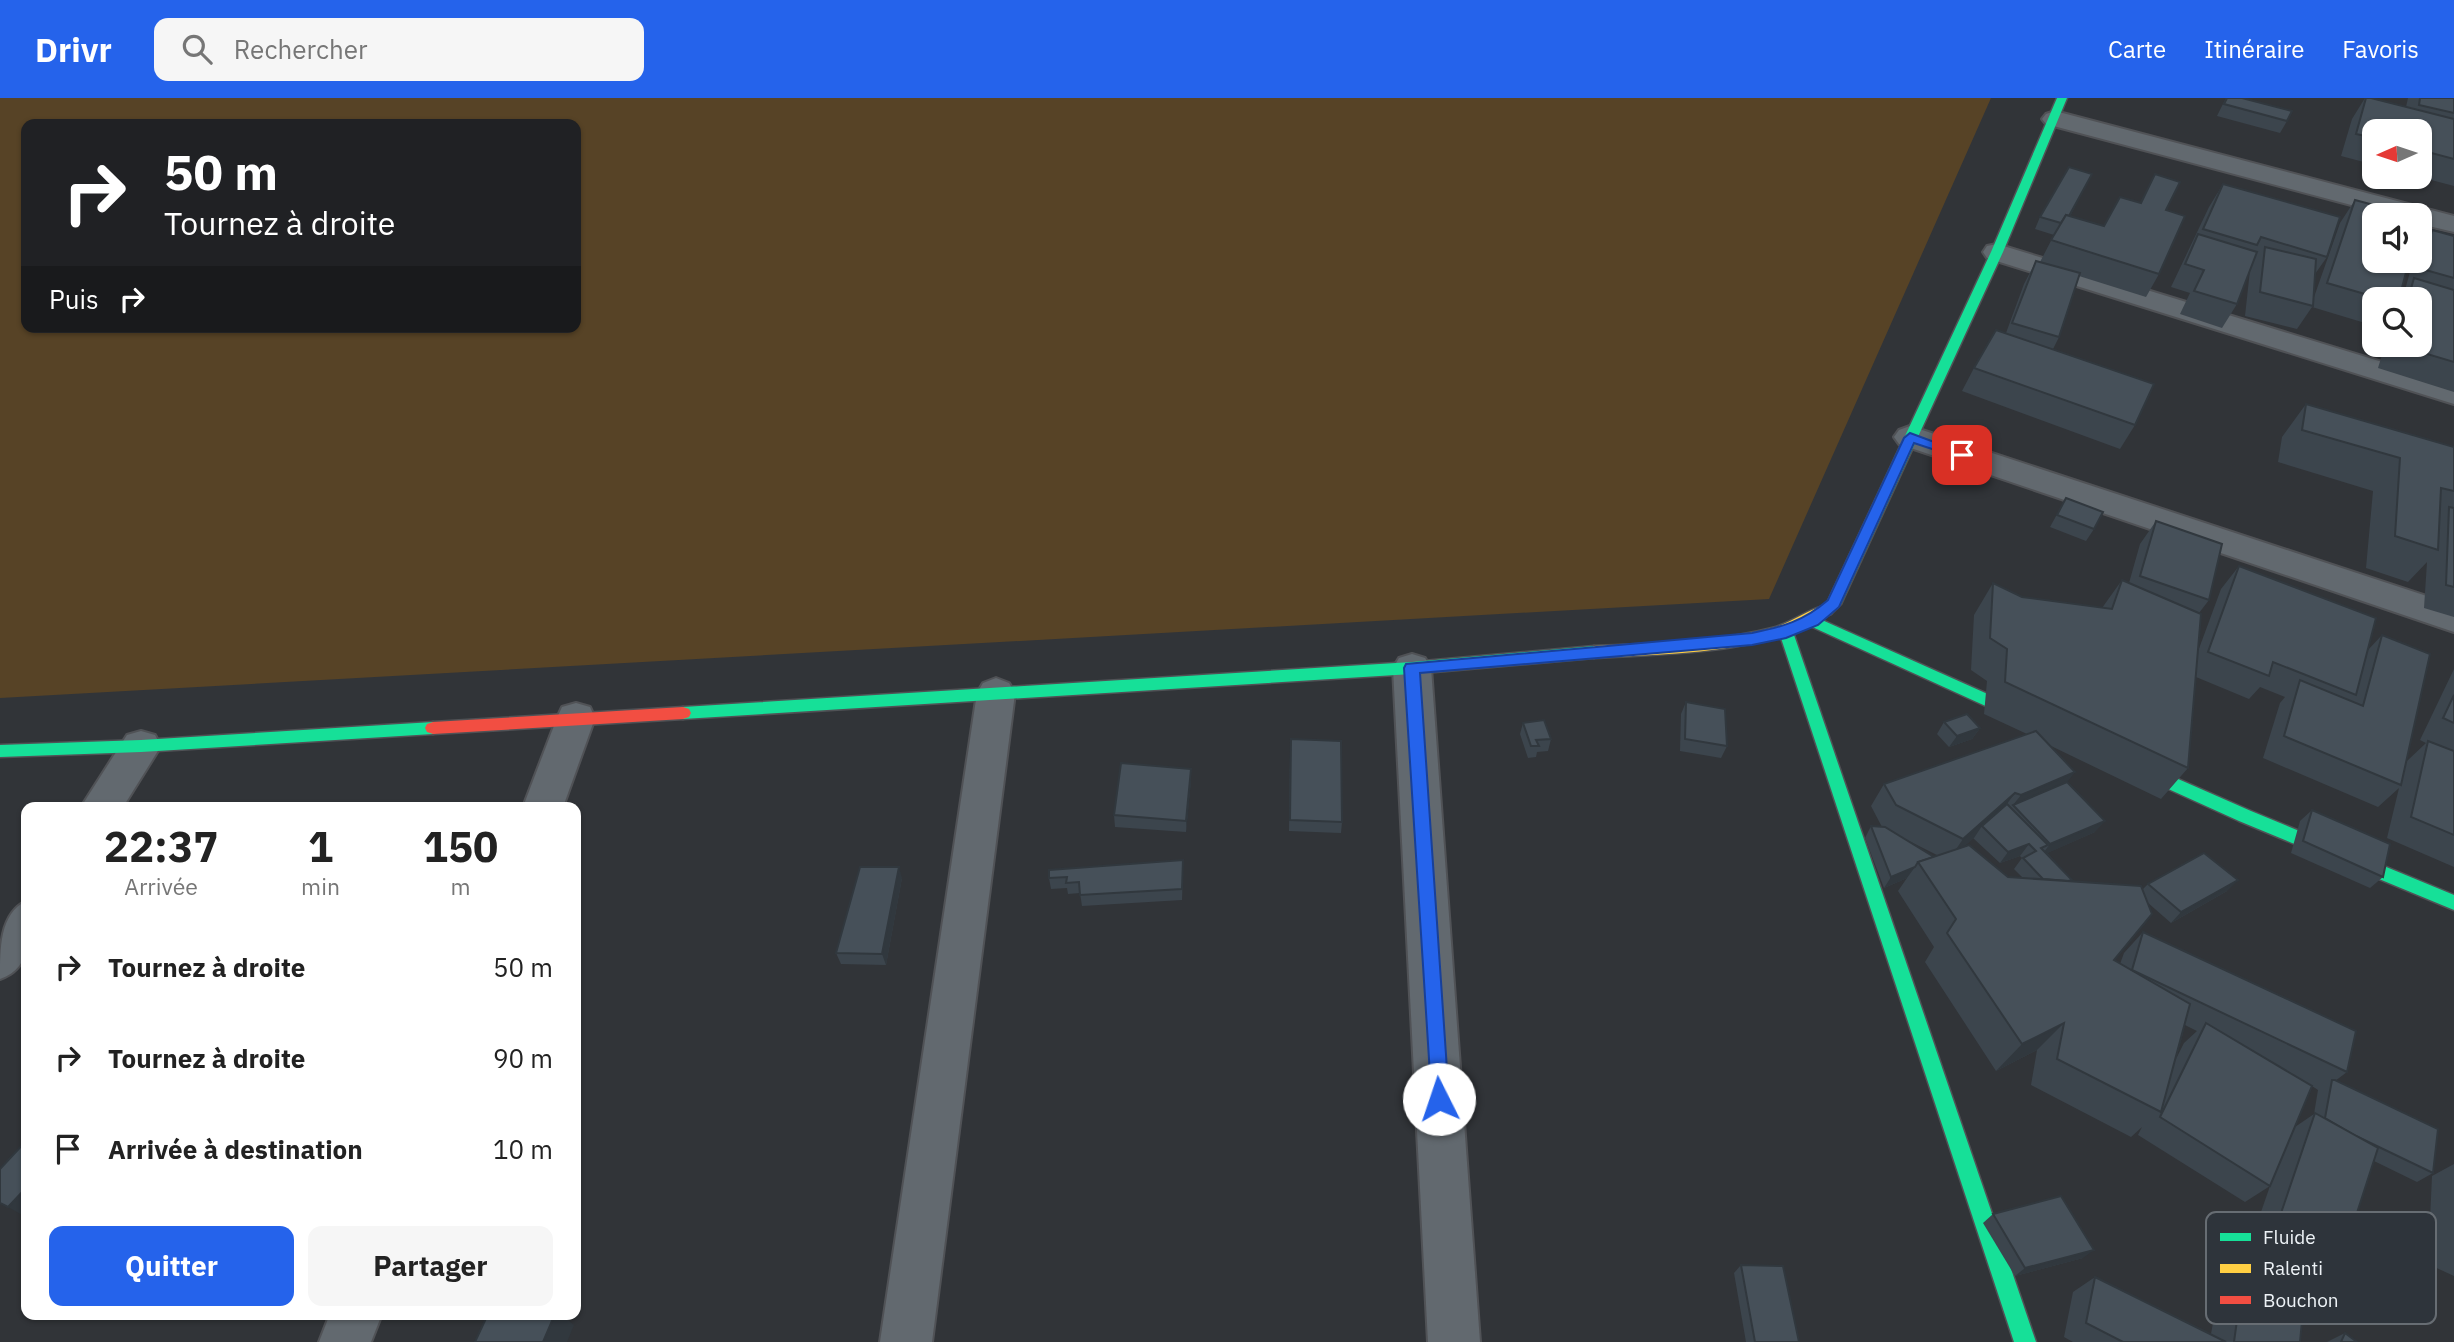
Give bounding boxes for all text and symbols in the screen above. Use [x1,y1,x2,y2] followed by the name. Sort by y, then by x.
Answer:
[154,18,644,81] search box
[35,28,112,71] text: Drivr
[178,30,216,68] icon: search
[234,32,368,66] text: Rechercher
[2108,33,2166,65] text: Carte
[2204,33,2304,65] text: Itinéraire
[2342,33,2419,65] text: Favoris
[2362,119,2432,189] north arrow
[2362,119,2432,357] map controls
[164,140,278,203] text: 50 m
[49,147,140,238] icon: right
[164,202,395,244] text: Tournez à droite
[2362,203,2432,273] button: sound
[113,280,151,318] icon: right
[49,282,99,316] text: Puis
[2362,287,2432,357] button: search
[1932,425,1992,485] pin
[1943,436,1981,474] icon: arrive
[104,819,218,874] text: 22:37
[308,819,333,874] text: 1
[423,819,498,874] text: 150
[124,871,198,901] text: Arrivée
[301,871,340,901] text: min
[450,871,471,901] text: m
[49,948,87,986] icon: right
[108,950,305,984] text: Tournez à droite
[493,950,553,984] text: 50 m
[49,1039,87,1077] icon: right
[108,1041,305,1075] text: Tournez à droite
[493,1041,553,1075] text: 90 m
[1402,1062,1476,1136] position arrow
[49,1130,87,1168] icon: arrive
[108,1132,363,1166] text: Arrivée à destination
[493,1132,553,1166] text: 10 m
[2206,1212,2436,1324] legend
[2263,1225,2316,1249] text: Fluide
[49,1226,294,1306] button: Quitter
[308,1226,553,1306] button: Partager
[2263,1256,2323,1280] text: Ralenti
[2263,1288,2339,1312] text: Bouchon

